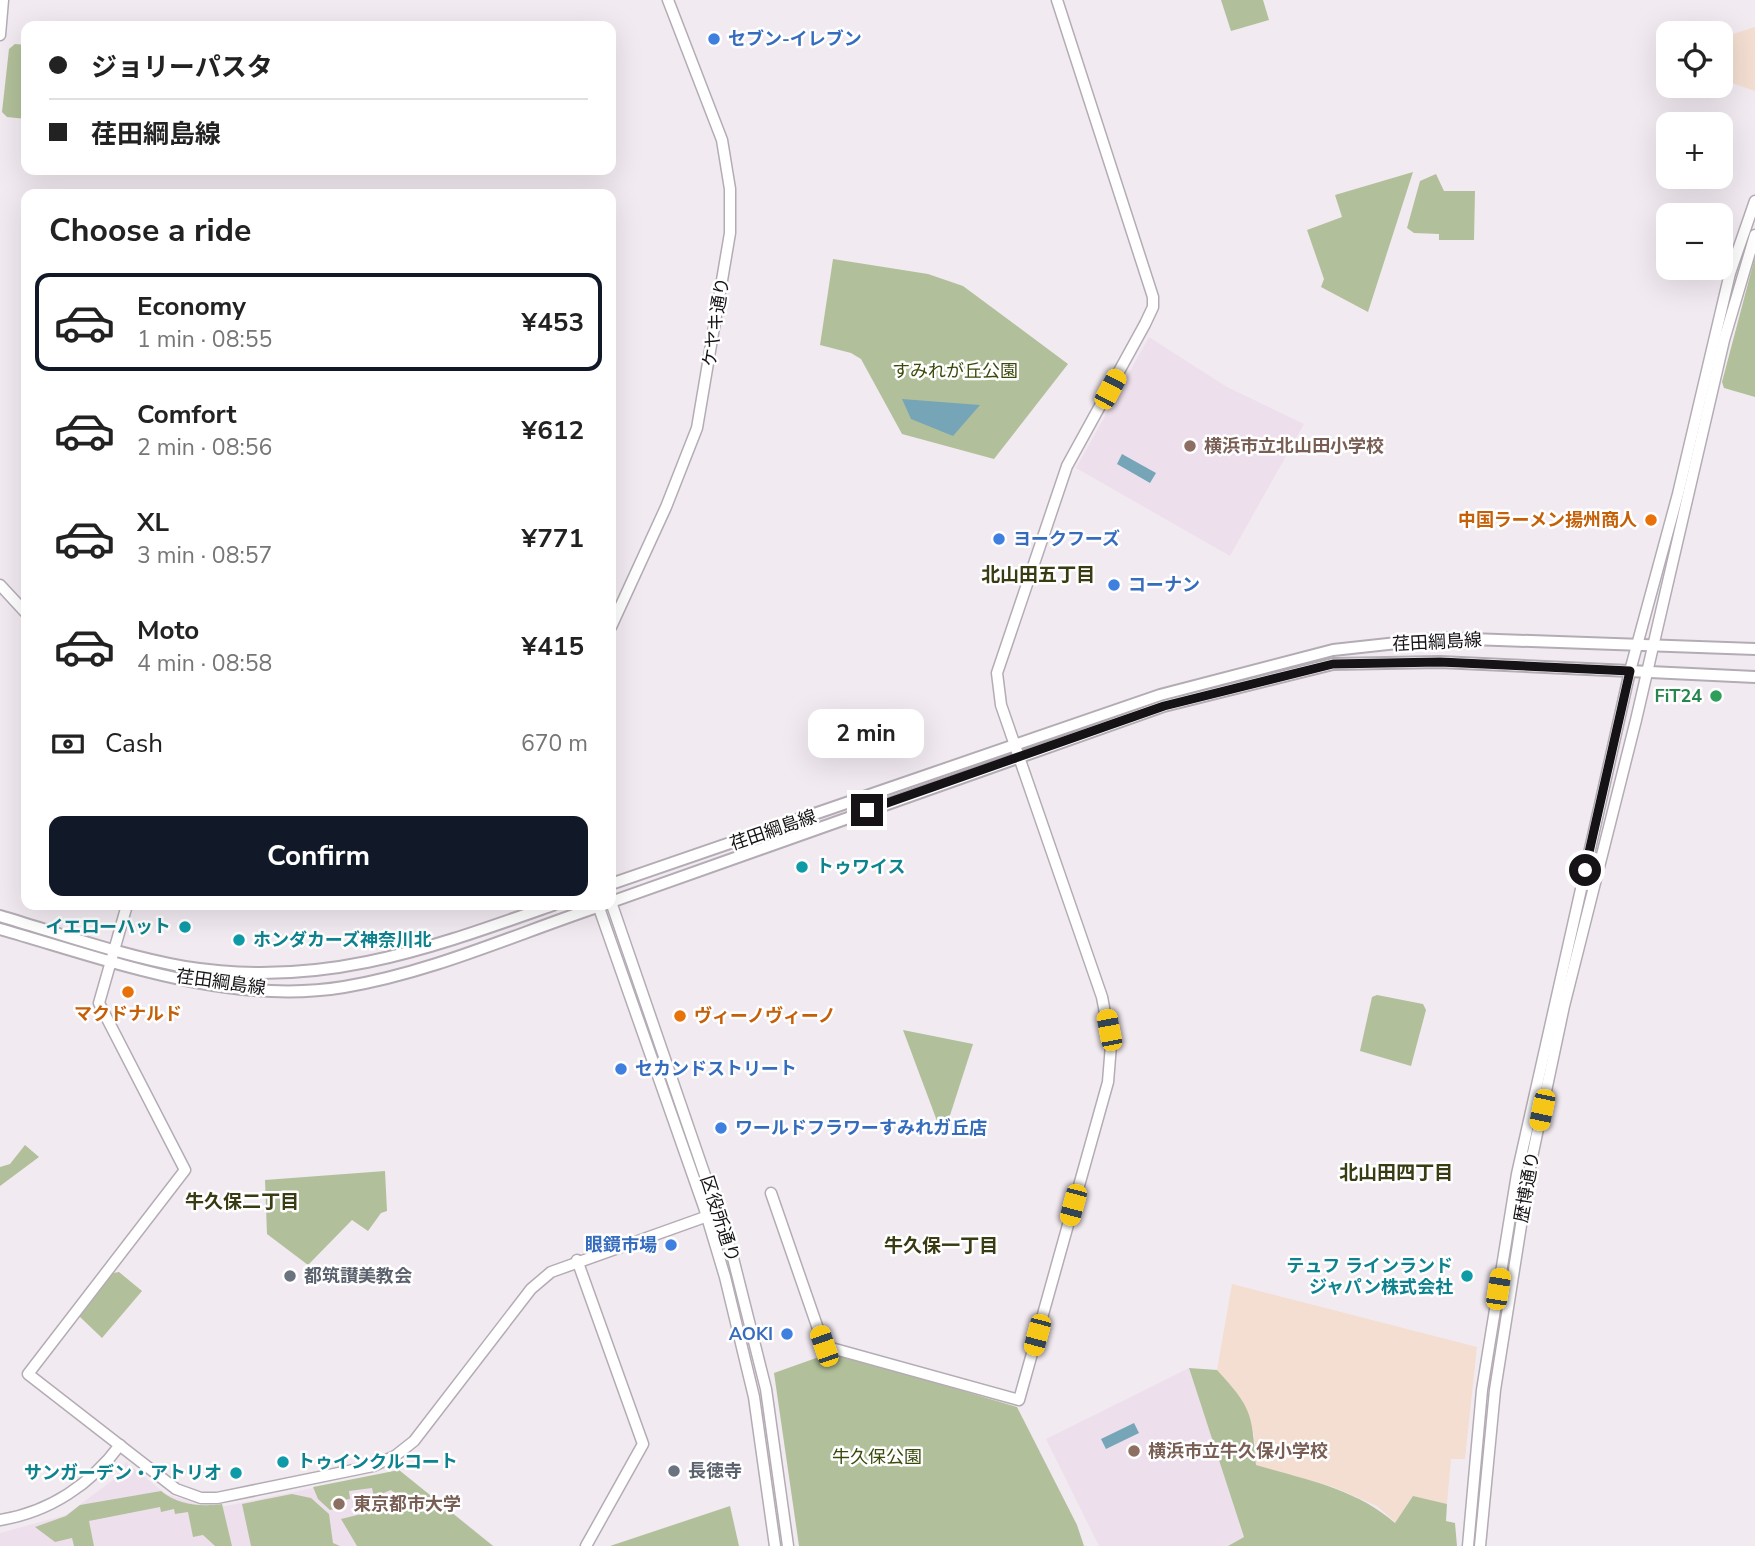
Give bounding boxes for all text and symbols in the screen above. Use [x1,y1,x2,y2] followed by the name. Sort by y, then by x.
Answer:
[1656,21,1733,280] map controls
[1656,21,1733,98] button: locate
[728,27,862,51] place label: セブン-イレブン
[706,31,722,47] marker: セブン-イレブン
[91,50,273,85] text: ジョリーパスタ
[1656,112,1733,189] button: +
[91,117,221,152] text: 荏田綱島線
[1656,203,1733,280] button: −
[49,209,251,252] text: Choose a ride
[697,276,735,368] street label: ケヤキ通り
[137,289,246,324] text: Economy
[53,291,116,354] icon: car
[522,305,584,340] text: ¥453
[137,324,272,355] text: 1 min · 08:55
[892,359,1018,383] park label: すみれが丘公園
[1091,366,1130,412] car
[137,397,237,432] text: Comfort
[53,399,116,462] icon: car
[522,413,584,448] text: ¥612
[137,432,272,463] text: 2 min · 08:56
[1204,434,1384,458] place label: 横浜市立北山田小学校
[1182,438,1198,454] marker: 横浜市立北山田小学校
[137,505,169,540] text: XL
[53,507,116,570] icon: car
[1458,508,1637,532] place label: 中国ラーメン揚州商人
[1643,512,1659,528] marker: 中国ラーメン揚州商人
[522,521,584,556] text: ¥771
[1013,527,1120,551] place label: ヨークフーズ
[991,531,1007,547] marker: ヨークフーズ
[137,540,272,571] text: 3 min · 08:57
[981,562,1095,588] district label: 北山田五丁目
[1128,573,1200,597] place label: コーナン
[1106,577,1122,593] marker: コーナン
[137,613,199,648] text: Moto
[53,615,116,678] icon: car
[1391,628,1483,656] street label: 荏田綱島線
[522,629,584,664] text: ¥415
[137,648,272,679] text: 4 min · 08:58
[1655,684,1702,708] place label: FiT24
[1708,688,1724,704] marker: FiT24
[809,708,925,758] callout: 2 min
[836,718,896,749] text: 2 min
[49,725,87,763] icon: cash
[105,726,163,761] text: Cash
[521,728,588,759] text: 670 m
[851,794,883,826] route end
[727,804,819,856] street label: 荏田綱島線
[49,816,588,896] button: Confirm
[1569,854,1601,886] route start
[816,855,905,879] place label: トゥワイス
[794,859,810,875] marker: トゥワイス
[46,915,171,939] place label: イエローハット
[177,919,193,935] marker: イエローハット
[253,928,432,952] place label: ホンダカーズ神奈川北
[231,932,247,948] marker: ホンダカーズ神奈川北
[175,964,267,1000] street label: 荏田綱島線
[120,984,136,1000] marker: マクドナルド
[74,1002,182,1026] place label: マクドナルド
[694,1004,836,1028] place label: ヴィーノヴィーノ
[1095,1007,1124,1053] car
[672,1008,688,1024] marker: ヴィーノヴィーノ
[635,1057,797,1081] place label: セカンドストリート
[613,1061,629,1077] marker: セカンドストリート
[1528,1087,1557,1133] car
[735,1116,987,1140] place label: ワールドフラワーすみれガ丘店
[713,1120,729,1136] marker: ワールドフラワーすみれガ丘店
[1509,1149,1545,1225] street label: 歴博通り
[1339,1160,1453,1186] district label: 北山田四丁目
[695,1172,745,1266] street label: 区役所通り
[1058,1182,1089,1228] car
[185,1189,299,1215] district label: 牛久保二丁目
[585,1233,657,1257] place label: 眼鏡市場
[884,1233,998,1259] district label: 牛久保一丁目
[663,1237,679,1253] marker: 眼鏡市場
[1286,1254,1453,1299] place label: テュフ ラインランド ジャパン株式会社
[304,1264,412,1288] place label: 都筑讃美教会
[1485,1267,1512,1311] car
[282,1268,298,1284] marker: 都筑讃美教会
[1459,1268,1475,1284] marker: テュフ ラインランド ジャパン株式会社
[1022,1312,1053,1358] car
[729,1322,773,1346] place label: AOKI
[808,1323,841,1369] car
[779,1326,795,1342] marker: AOKI
[1148,1439,1328,1463] place label: 横浜市立牛久保小学校
[1126,1443,1142,1459] marker: 横浜市立牛久保小学校
[832,1445,922,1469] park label: 牛久保公園
[297,1450,458,1474] place label: トゥインクルコート
[275,1454,291,1470] marker: トゥインクルコート
[688,1459,742,1483] place label: 長徳寺
[24,1461,222,1485] place label: サンガーデン・アトリオ
[666,1463,682,1479] marker: 長徳寺
[228,1465,244,1481] marker: サンガーデン・アトリオ
[353,1492,461,1516] place label: 東京都市大学
[331,1496,347,1512] marker: 東京都市大学

